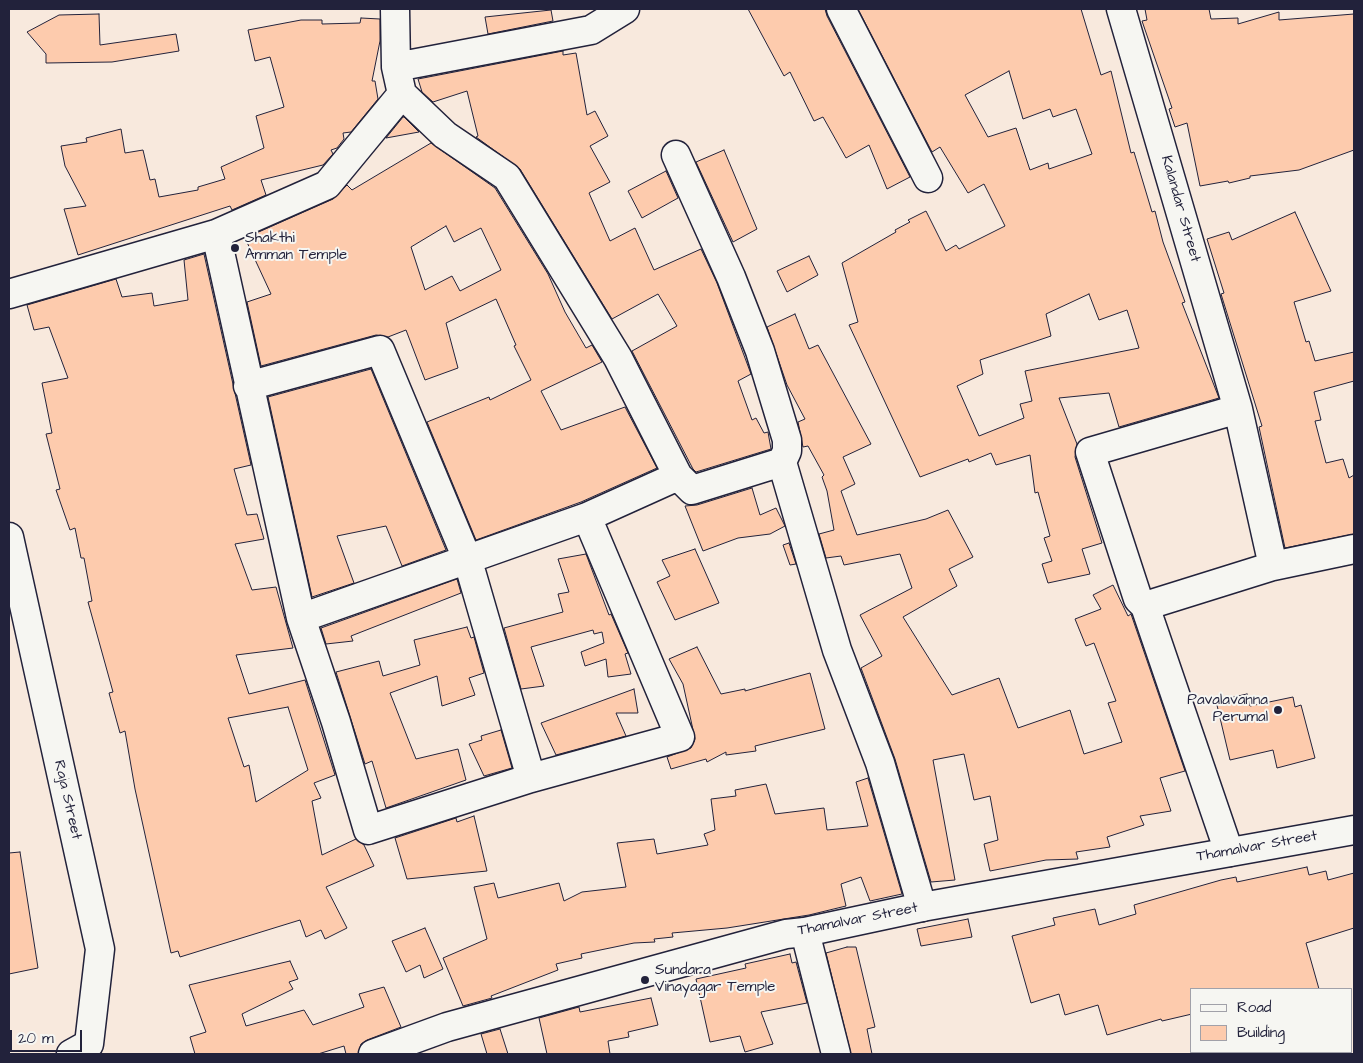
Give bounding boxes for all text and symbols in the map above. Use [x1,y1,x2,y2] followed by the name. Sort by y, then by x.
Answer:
[1156,154,1204,264] street label: Kalandar Street
[245,230,347,265] place label: Shakthi Amman Temple
[229,242,241,254] marker: Shakthi Amman Temple
[1187,692,1268,727] place label: Pavalavanna Perumal
[1272,704,1284,716] marker: Pavalavanna Perumal
[49,759,85,841] street label: Raja Street
[1195,828,1319,866] street label: Thamalvar Street
[796,900,920,940] street label: Thamalvar Street
[655,962,775,997] place label: Sundara Vinayagar Temple
[639,974,651,986] marker: Sundara Vinayagar Temple
[1190,988,1353,1053] legend
[1237,997,1271,1018] text: Road
[12,1020,85,1052] scale bar
[1237,1022,1285,1043] text: Building
[18,1028,54,1049] text: 20 m

